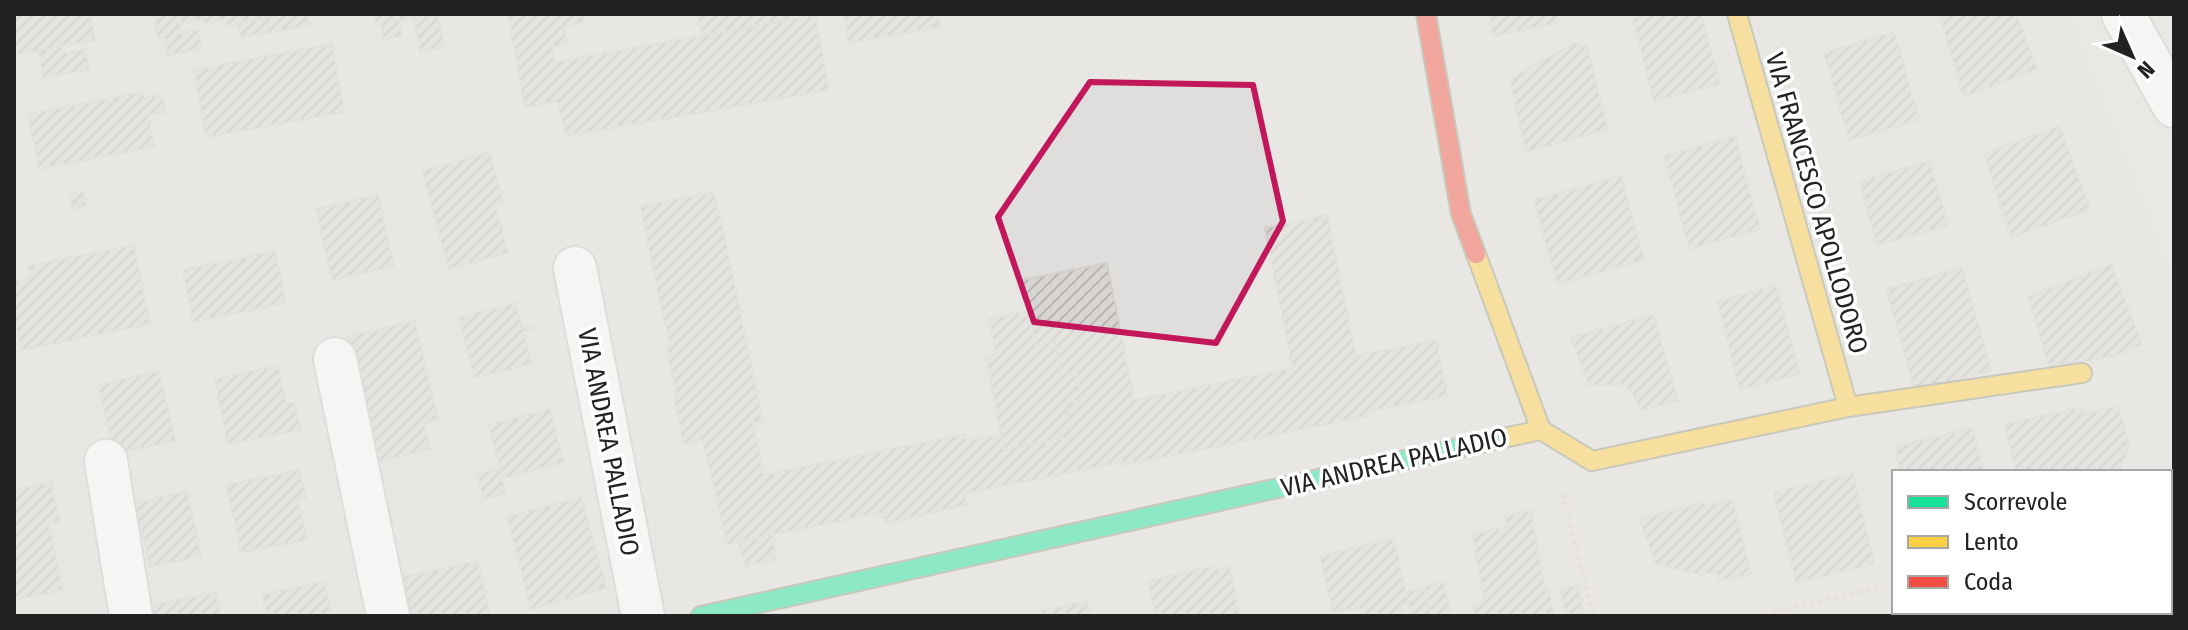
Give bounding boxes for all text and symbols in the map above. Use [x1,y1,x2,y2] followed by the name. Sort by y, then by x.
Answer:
[2092,16,2172,96] north arrow
[1759,49,1874,357] street label: VIA FRANCESCO APOLLODORO
[2132,56,2160,84] text: N
[571,326,646,559] street label: VIA ANDREA PALLADIO
[1278,421,1510,504] street label: VIA ANDREA PALLADIO
[1892,470,2172,614] legend
[1964,488,2067,516] text: Scorrevole
[1964,528,2019,556] text: Lento
[1964,568,2013,596] text: Coda

